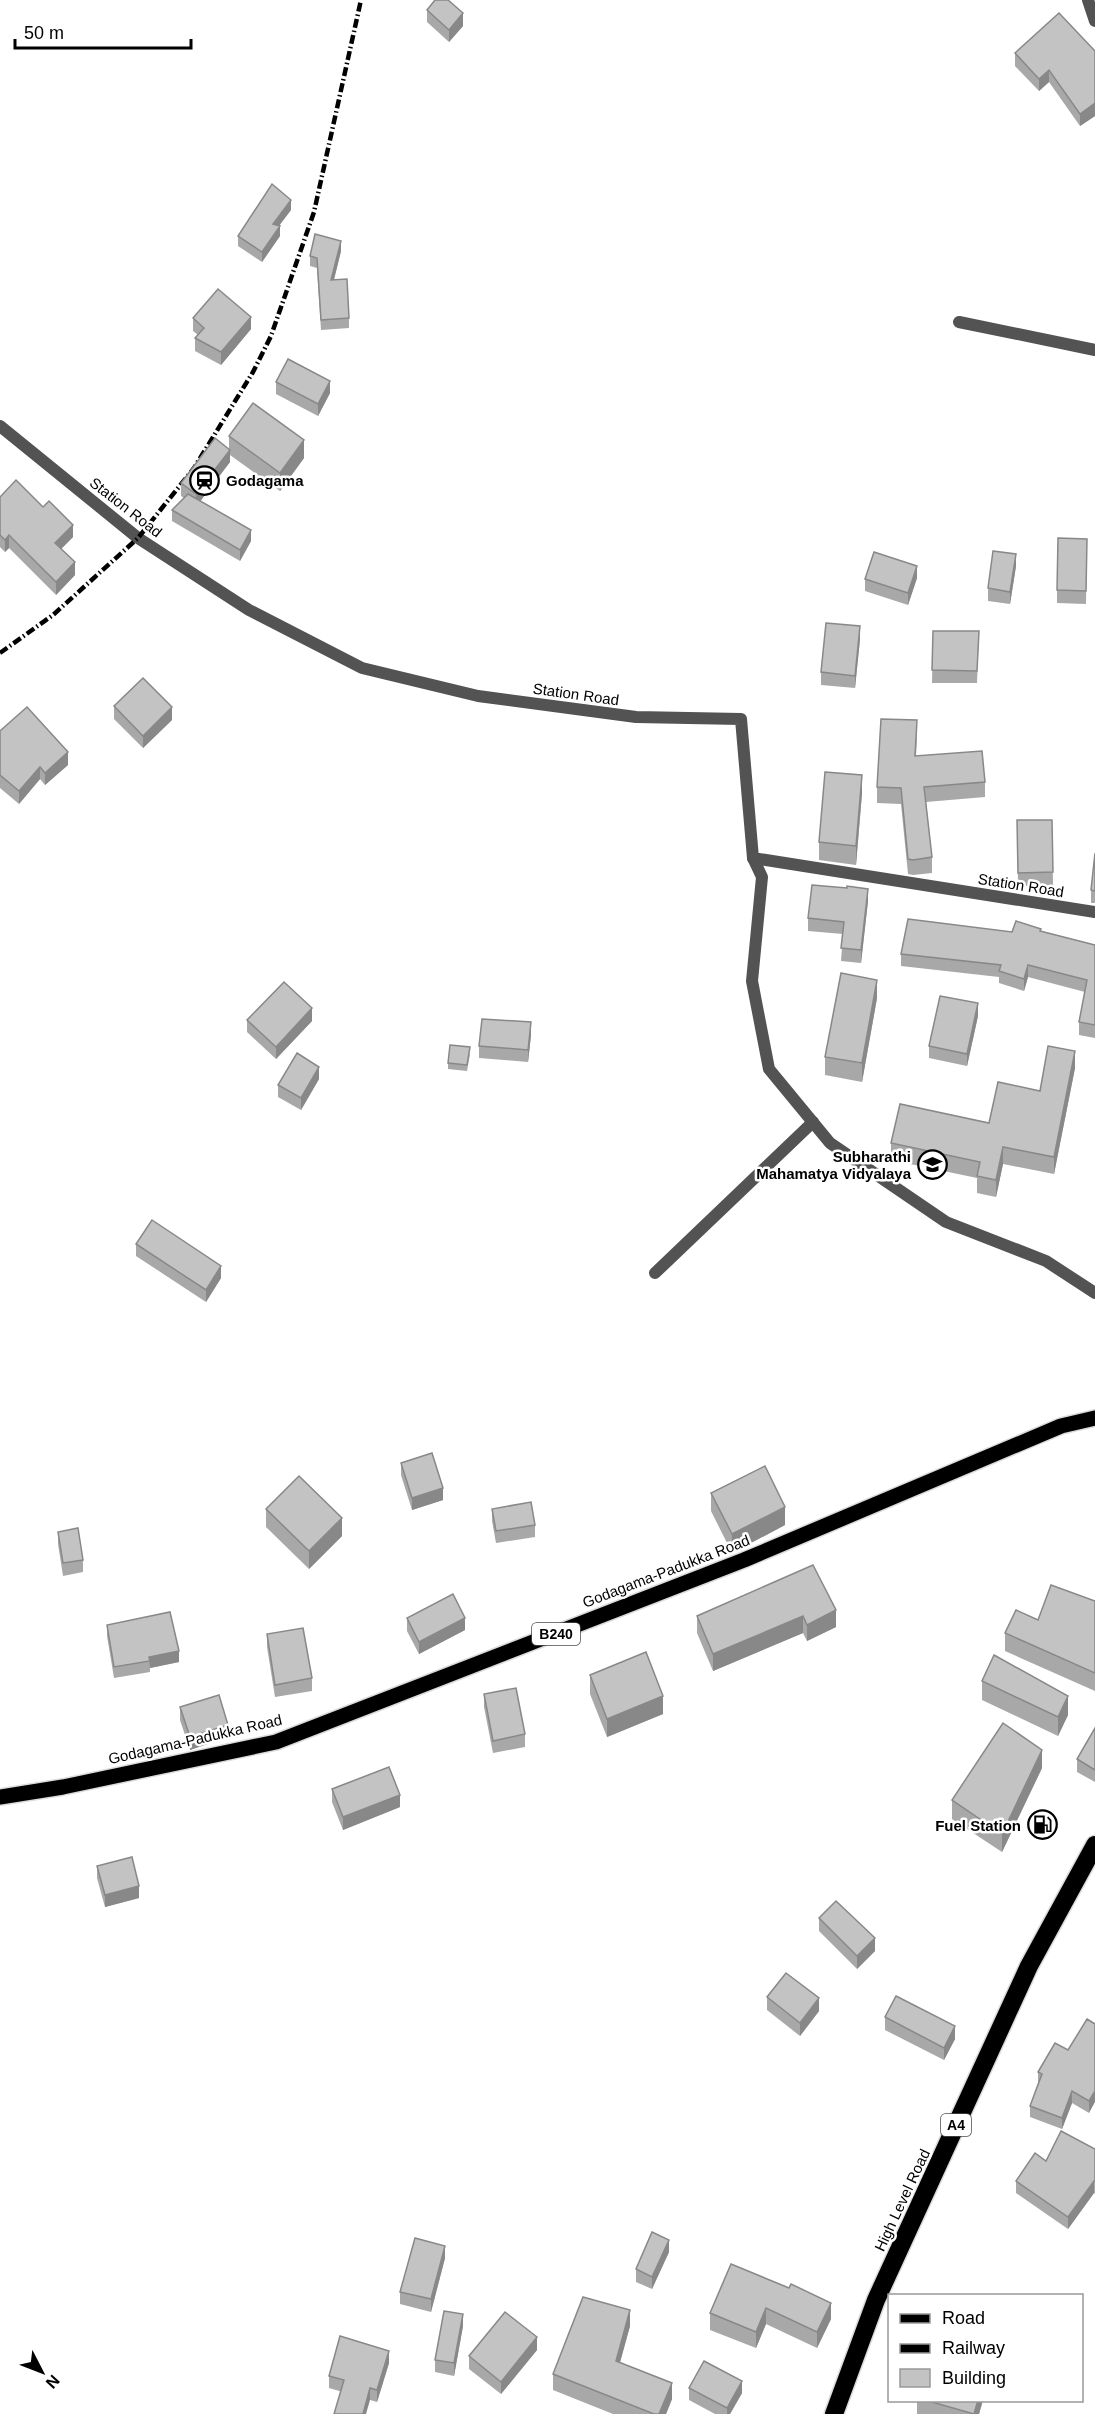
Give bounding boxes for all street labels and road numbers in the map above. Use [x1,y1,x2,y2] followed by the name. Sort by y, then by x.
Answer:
[87,474,165,540] street label: Station Road
[532,680,620,708] street label: Station Road
[977,870,1065,900] street label: Station Road
[580,1531,752,1611] street label: Godagama-Padukka Road
[532,1623,580,1645] road number: B240
[107,1711,283,1767] street label: Godagama-Padukka Road
[941,2114,971,2136] road number: A4
[871,2146,933,2254] street label: High Level Road

